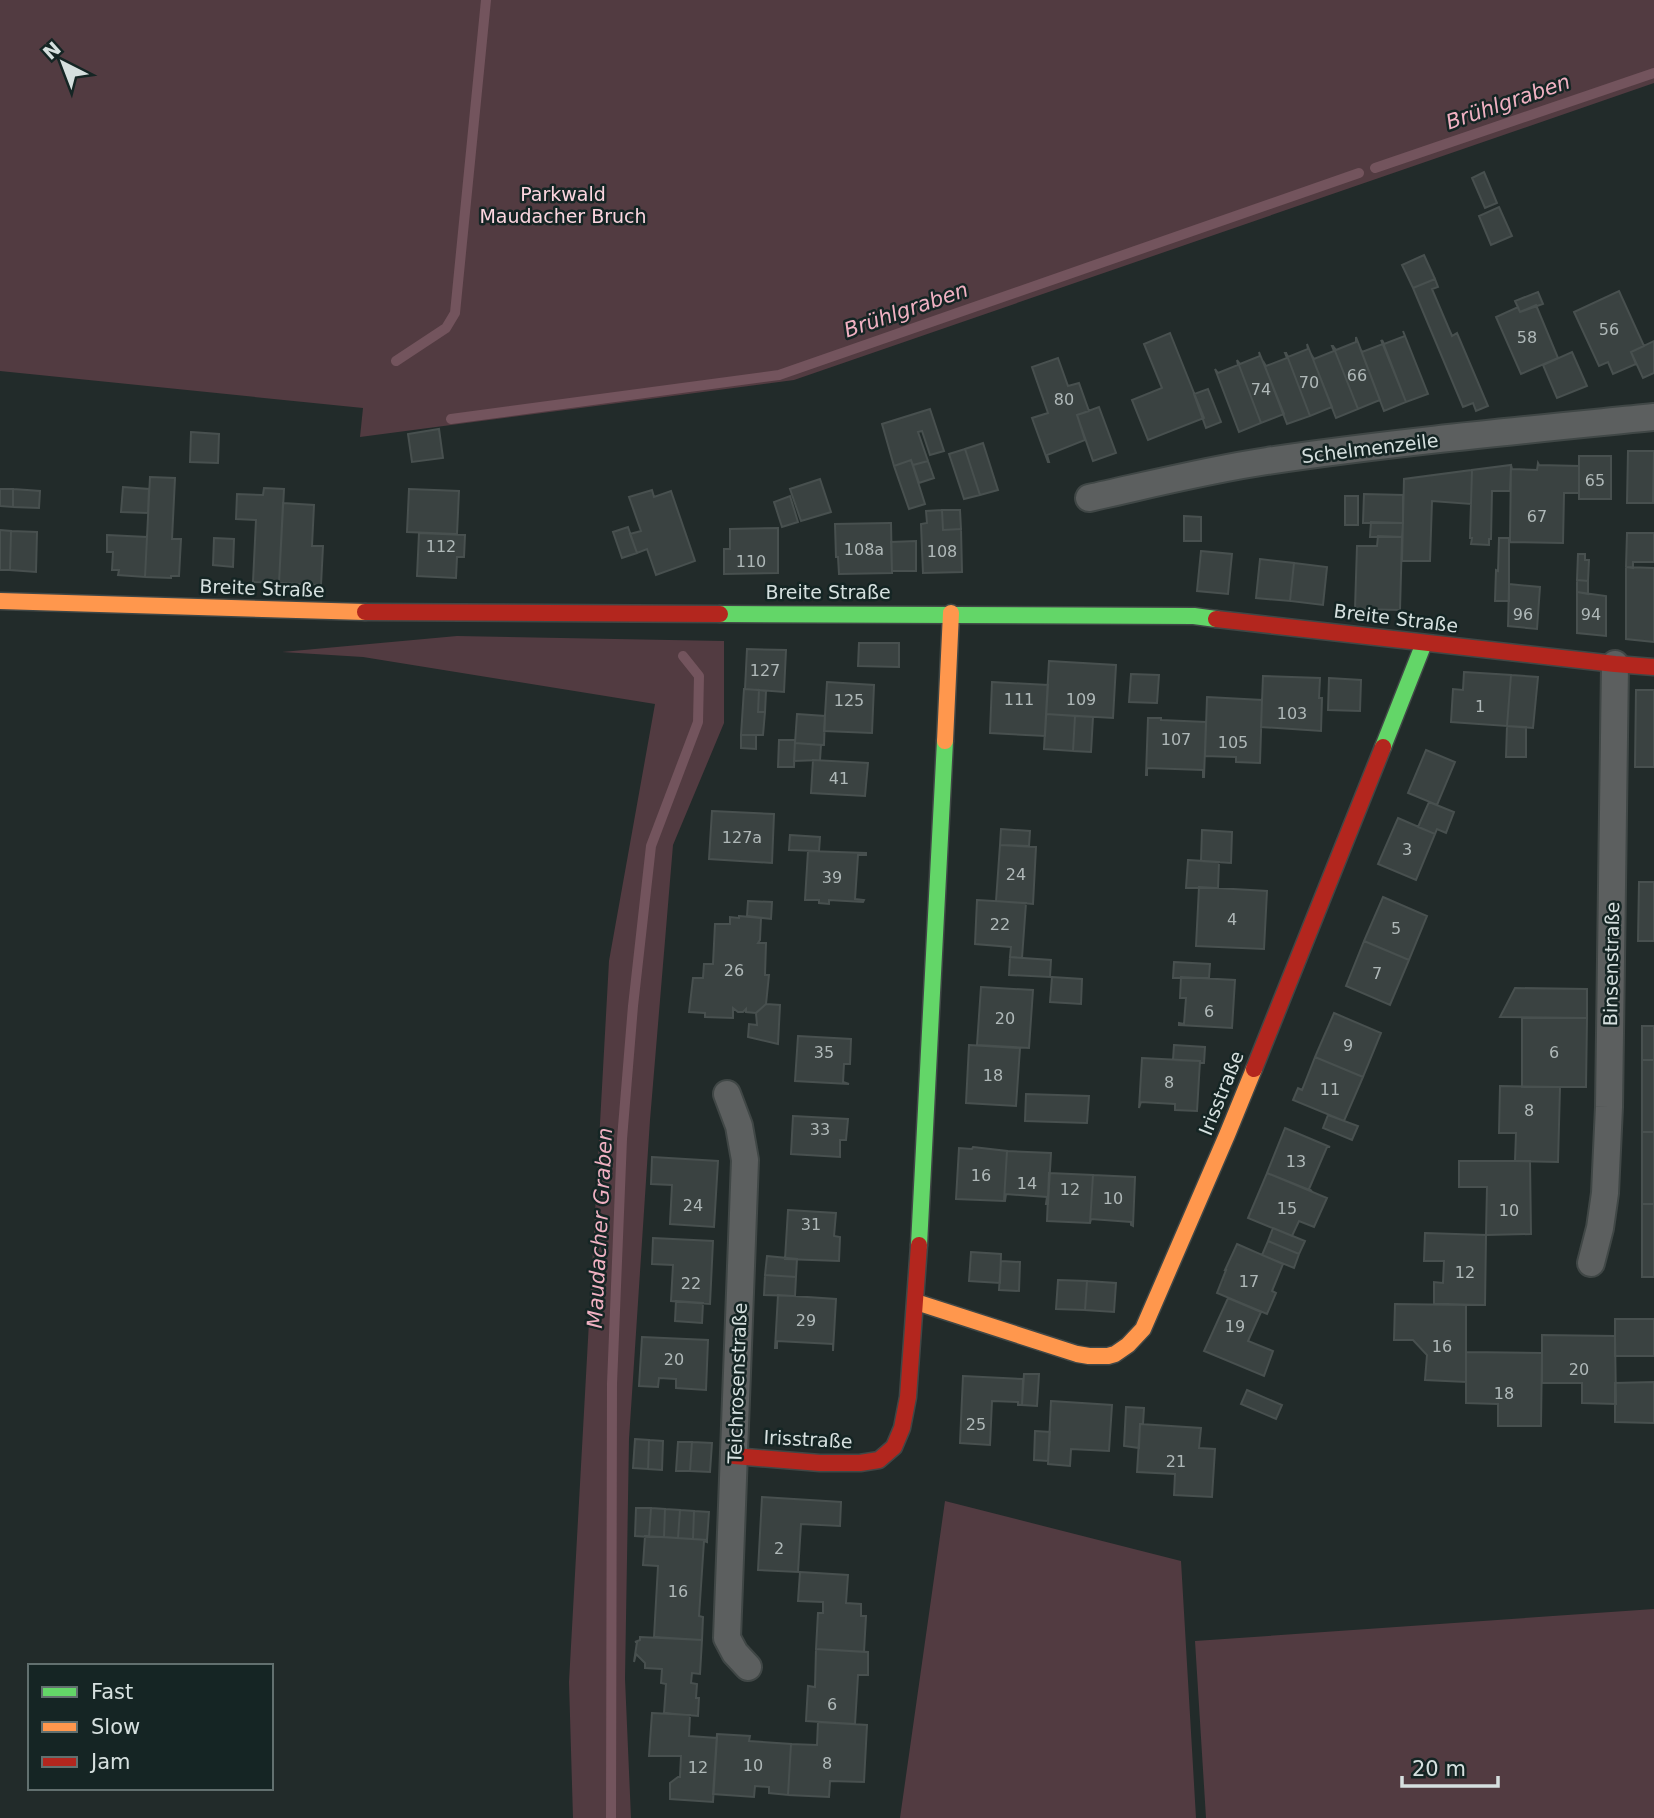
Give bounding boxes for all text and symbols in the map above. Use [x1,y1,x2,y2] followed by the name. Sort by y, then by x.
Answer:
[28,28,98,98] north arrow
[38,37,65,64] text: N
[1443,70,1573,134] water label: Brühlgraben
[479,183,647,227] park label: Parkwald Maudacher Bruch
[841,278,971,342] water label: Brühlgraben
[1599,320,1619,339] house number: 56
[1517,328,1537,347] house number: 58
[1347,366,1367,385] house number: 66
[1299,373,1319,392] house number: 70
[1251,380,1271,399] house number: 74
[1054,390,1074,409] house number: 80
[1300,429,1440,467] street label: Schelmenzeile
[1585,471,1605,490] house number: 65
[1527,507,1547,526] house number: 67
[426,537,456,556] house number: 112
[844,540,884,559] house number: 108a
[927,542,957,561] house number: 108
[736,552,766,571] house number: 110
[199,575,325,601] street label: Breite Straße
[765,581,891,603] street label: Breite Straße
[1333,599,1459,637] street label: Breite Straße
[1513,605,1533,624] house number: 96
[1581,605,1601,624] house number: 94
[750,661,780,680] house number: 127
[1004,690,1034,709] house number: 111
[1066,690,1096,709] house number: 109
[834,691,864,710] house number: 125
[1475,697,1485,716] house number: 1
[1277,704,1307,723] house number: 103
[1161,730,1191,749] house number: 107
[1218,733,1248,752] house number: 105
[829,769,849,788] house number: 41
[722,828,762,847] house number: 127a
[1402,840,1412,859] house number: 3
[1006,865,1026,884] house number: 24
[822,868,842,887] house number: 39
[1599,902,1623,1026] street label: Binsenstraße
[1227,910,1237,929] house number: 4
[990,915,1010,934] house number: 22
[1391,919,1401,938] house number: 5
[724,961,744,980] house number: 26
[1372,964,1382,983] house number: 7
[1204,1002,1214,1021] house number: 6
[995,1009,1015,1028] house number: 20
[1343,1036,1353,1055] house number: 9
[814,1043,834,1062] house number: 35
[1549,1043,1559,1062] house number: 6
[1194,1048,1248,1138] street label: Irisstraße
[983,1066,1003,1085] house number: 18
[1164,1073,1174,1092] house number: 8
[1320,1080,1340,1099] house number: 11
[1524,1101,1534,1120] house number: 8
[810,1120,830,1139] house number: 33
[583,1127,617,1329] water label: Maudacher Graben
[1286,1152,1306,1171] house number: 13
[971,1166,991,1185] house number: 16
[1017,1174,1037,1193] house number: 14
[1060,1180,1080,1199] house number: 12
[1103,1189,1123,1208] house number: 10
[683,1196,703,1215] house number: 24
[1277,1199,1297,1218] house number: 15
[1499,1201,1519,1220] house number: 10
[801,1215,821,1234] house number: 31
[1455,1263,1475,1282] house number: 12
[1239,1272,1259,1291] house number: 17
[681,1274,701,1293] house number: 22
[723,1302,751,1465] street label: Teichrosenstraße
[796,1311,816,1330] house number: 29
[1225,1317,1245,1336] house number: 19
[1432,1337,1452,1356] house number: 16
[664,1350,684,1369] house number: 20
[1569,1360,1589,1379] house number: 20
[1494,1384,1514,1403] house number: 18
[966,1415,986,1434] house number: 25
[763,1426,853,1452] street label: Irisstraße
[1166,1452,1186,1471] house number: 21
[774,1539,784,1558] house number: 2
[668,1582,688,1601] house number: 16
[28,1664,273,1790] legend
[91,1680,133,1704] text: Fast
[827,1695,837,1714] house number: 6
[91,1715,140,1739] text: Slow
[1402,1744,1498,1788] scale bar
[89,1750,131,1774] text: Jam
[822,1754,832,1773] house number: 8
[743,1756,763,1775] house number: 10
[1412,1757,1466,1781] text: 20 m
[688,1758,708,1777] house number: 12

